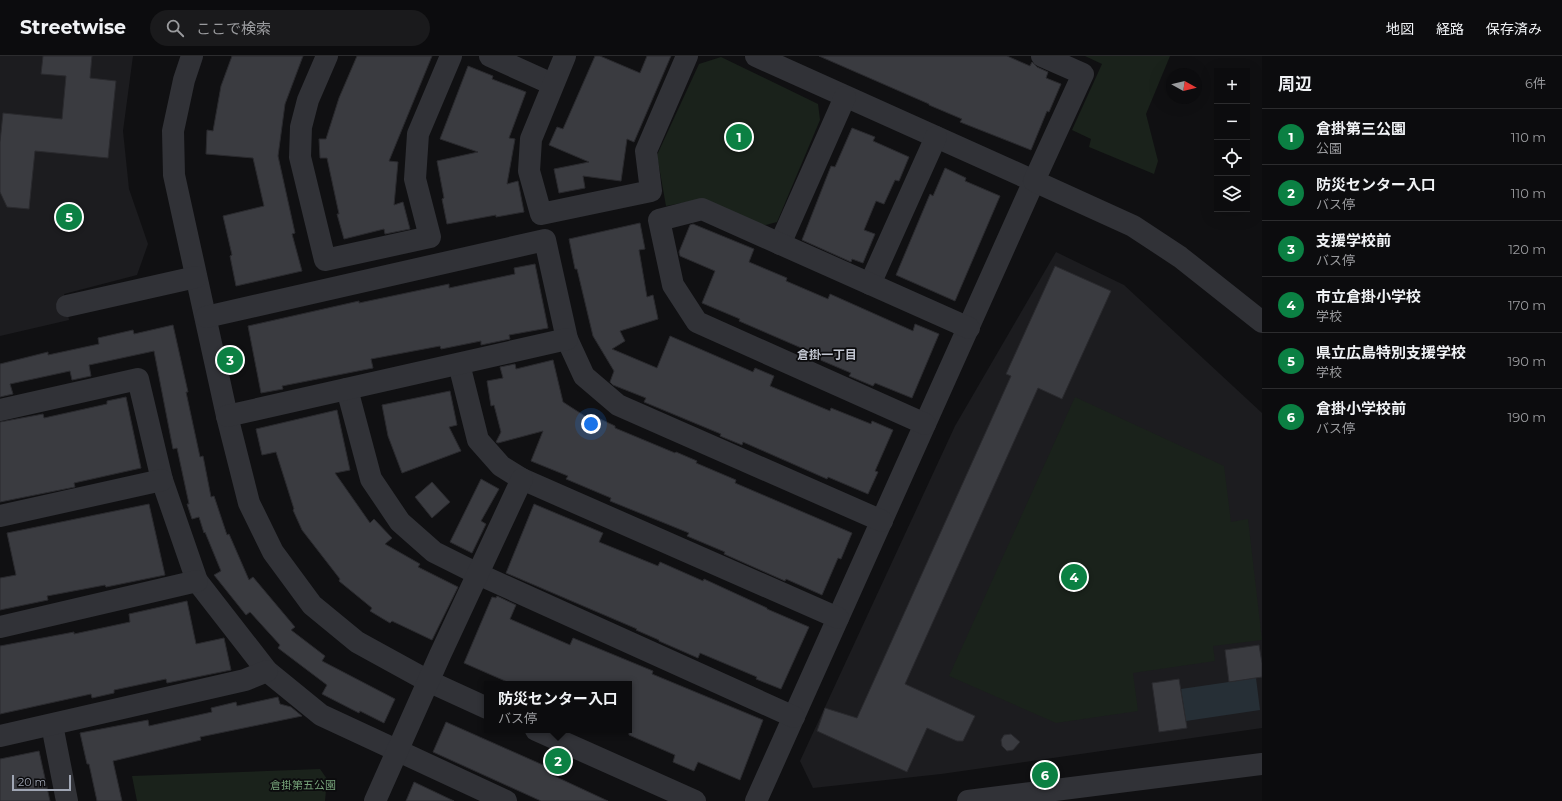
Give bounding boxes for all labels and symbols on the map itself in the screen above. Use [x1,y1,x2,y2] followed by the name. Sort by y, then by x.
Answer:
[1166,68,1202,104] north arrow
[726,122,752,152] pin: 1
[56,202,82,232] pin: 5
[217,345,243,375] pin: 3
[797,347,857,362] district label: 倉掛一丁目
[581,414,601,434] your location
[1061,562,1087,592] pin: 4
[545,746,571,776] pin: 2
[1032,760,1058,790] pin: 6
[12,773,71,792] scale bar
[270,778,336,792] park label: 倉掛第五公園

